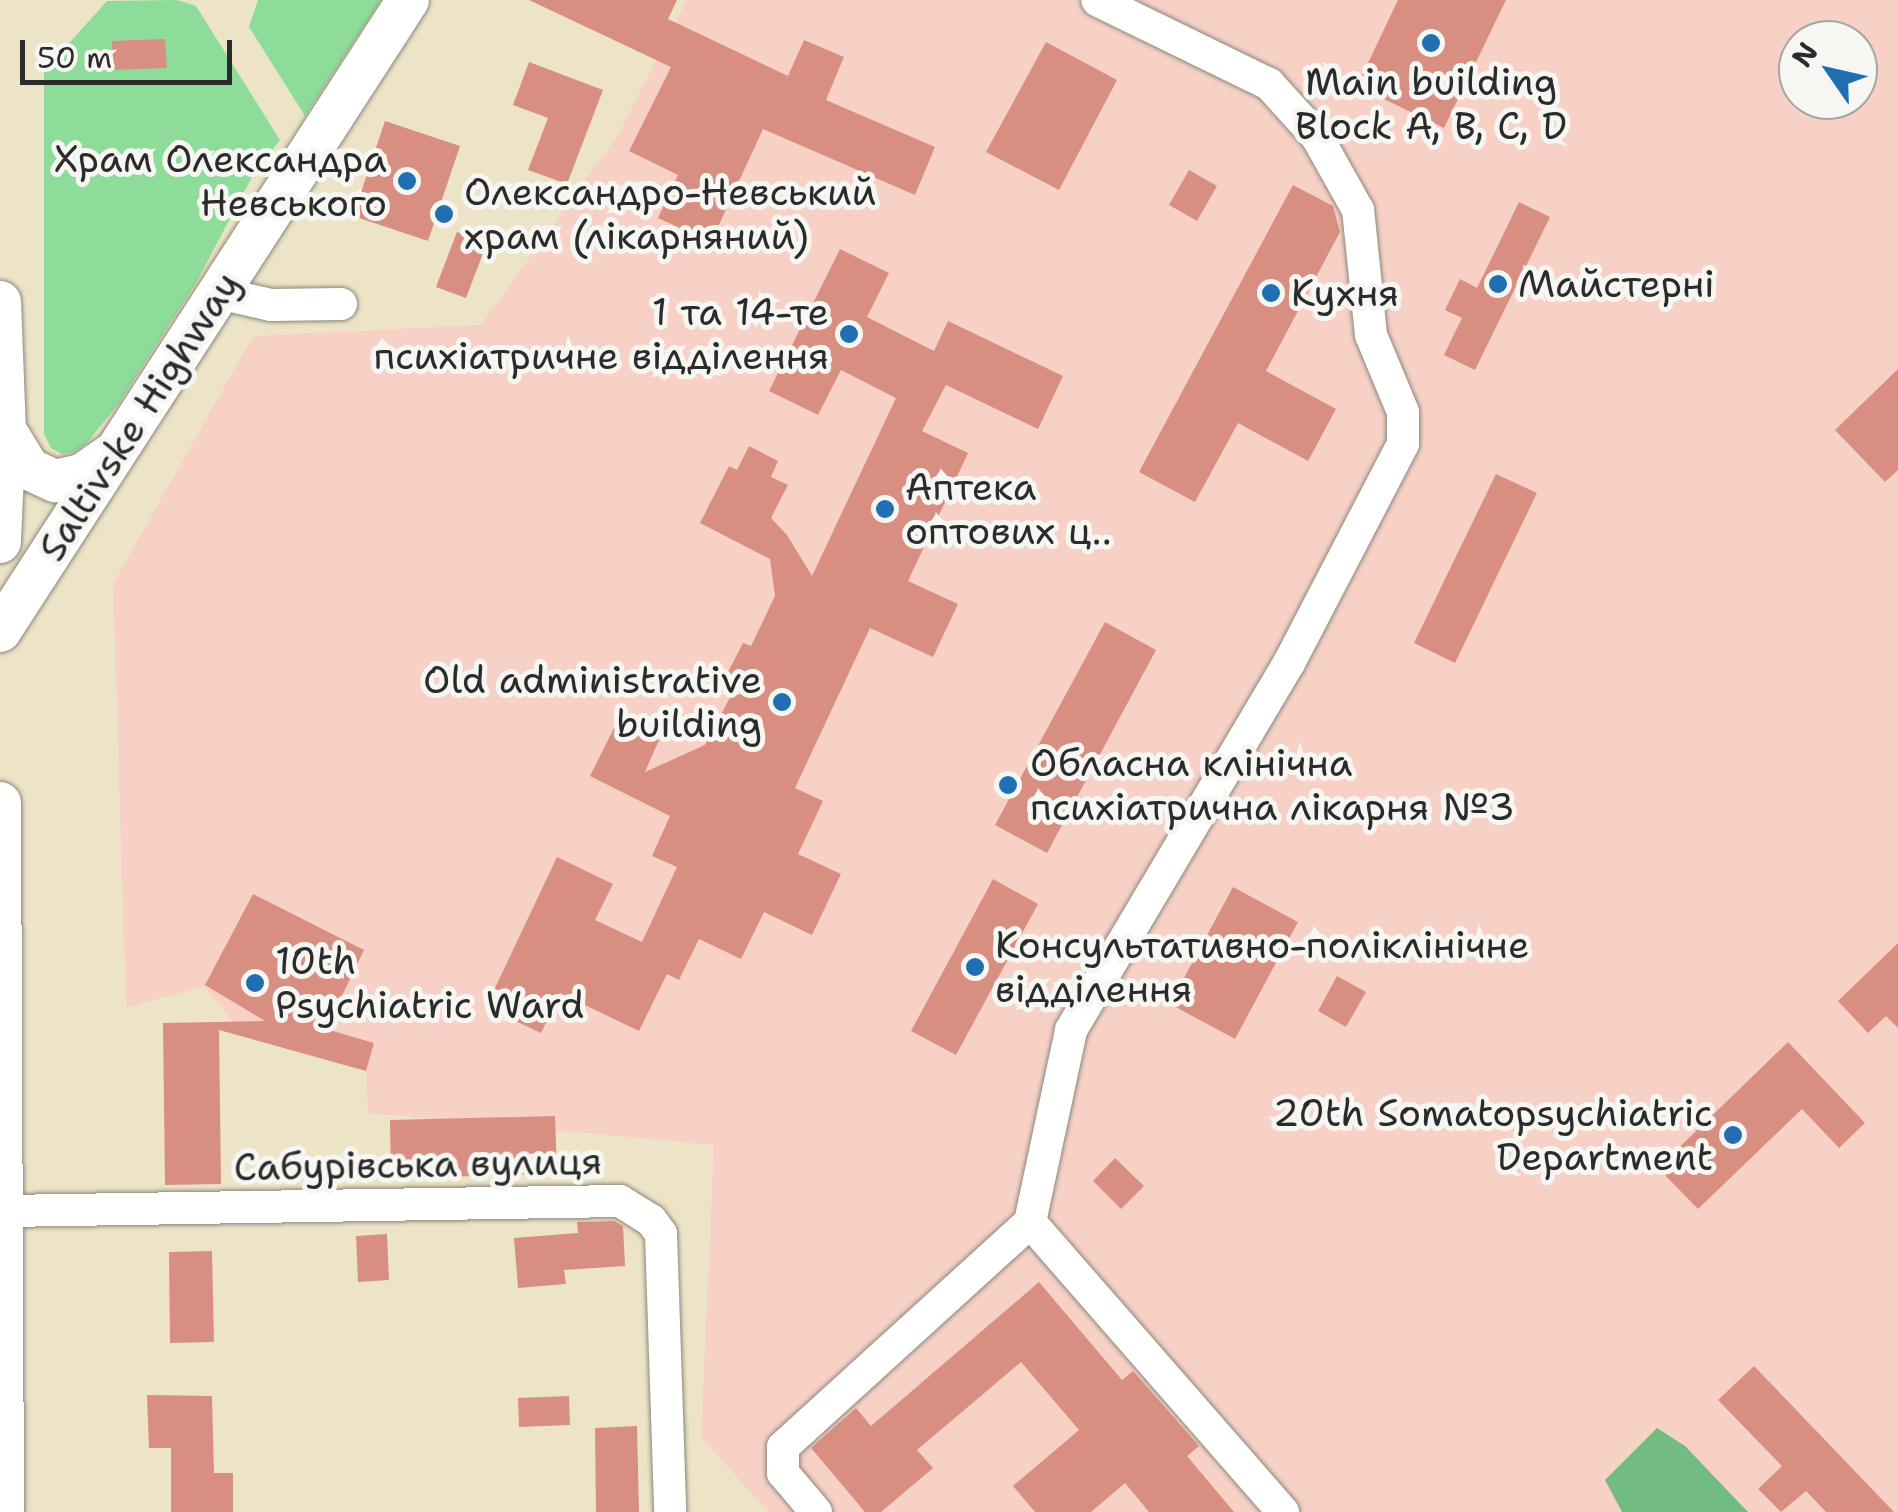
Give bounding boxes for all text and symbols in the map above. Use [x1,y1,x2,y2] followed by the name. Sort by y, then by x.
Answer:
[25,20,238,82] scale bar
[1778,20,1878,120] north arrow
[1420,32,1442,54] marker: Main building Block A, B, C, D
[1783,35,1827,74] text: N
[37,37,112,78] text: 50 m
[1295,59,1567,148] place label: Main building Block A, B, C, D
[54,136,387,225] place label: Храм Олександра Невського
[464,169,876,258] place label: Олександро-Невський храм (лікарняний)
[396,170,418,192] marker: Храм Олександра Невського
[433,203,455,225] marker: Олександро-Невський храм (лікарняний)
[1518,261,1715,307] place label: Майстерні
[29,263,249,569] street label: Saltivske Highway
[1291,270,1399,316] place label: Кухня
[1487,273,1509,295] marker: Майстерні
[1260,282,1282,304] marker: Кухня
[373,289,829,378] place label: 1 та 14-те психіатричне відділення
[838,323,860,345] marker: 1 та 14-те психіатричне відділення
[905,464,1112,554] place label: Аптека оптових ц‥
[874,498,896,520] marker: Аптека оптових ц‥
[423,657,762,746] place label: Old administrative building
[771,691,793,713] marker: Old administrative building
[1030,740,1515,829] place label: Обласна клінічна психіатрична лікарня №3
[995,772,1021,798] marker: Обласна клінічна психіатрична лікарня №3
[995,922,1529,1012] place label: Консультативно-поліклінічне відділення
[275,938,584,1028] place label: 10th Psychiatric Ward
[964,956,986,978] marker: Консультативно-поліклінічне відділення
[244,972,266,994] marker: 10th Psychiatric Ward
[1273,1090,1713,1180] place label: 20th Somatopsychiatric Department
[1722,1124,1744,1146] marker: 20th Somatopsychiatric Department
[233,1138,603,1190] street label: Сабурівська вулиця

